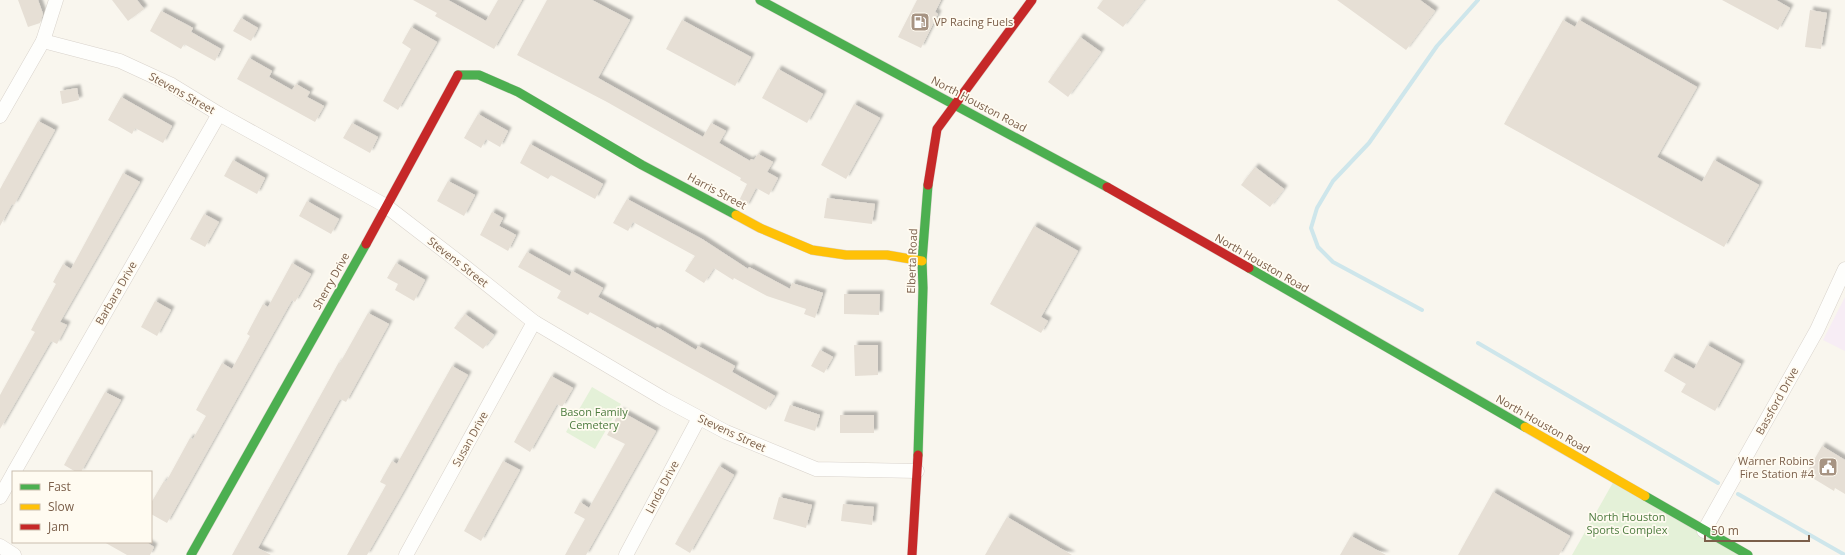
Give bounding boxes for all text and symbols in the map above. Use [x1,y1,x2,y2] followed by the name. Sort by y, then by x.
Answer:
[909,11,931,33] fuel station icon: VP Racing Fuels
[934,14,1013,29] place label: VP Racing Fuels
[147,68,218,117] street label: Stevens Street
[929,72,1030,135] street label: North Houston Road
[685,169,749,212] street label: Harris Street
[903,228,920,294] street label: Elberta Road
[1213,230,1312,296] street label: North Houston Road
[425,233,492,290] street label: Stevens Street
[309,249,352,312] street label: Sherry Drive
[91,258,140,327] street label: Barbara Drive
[1752,364,1801,437] street label: Bassford Drive
[1494,391,1593,457] street label: North Houston Road
[560,404,628,432] park label: Bason Family Cemetery
[448,409,491,469] street label: Susan Drive
[696,410,769,455] street label: Stevens Street
[1738,453,1815,481] place label: Warner Robins Fire Station #4
[1817,456,1839,478] public building icon: Warner Robins Fire Station #4
[641,458,682,516] street label: Linda Drive
[12,471,152,543] legend
[48,478,71,495] text: Fast
[48,498,75,515] text: Slow
[1586,509,1668,537] park label: North Houston Sports Complex
[1705,517,1809,543] scale bar
[47,518,69,535] text: Jam
[1711,522,1739,539] text: 50 m

